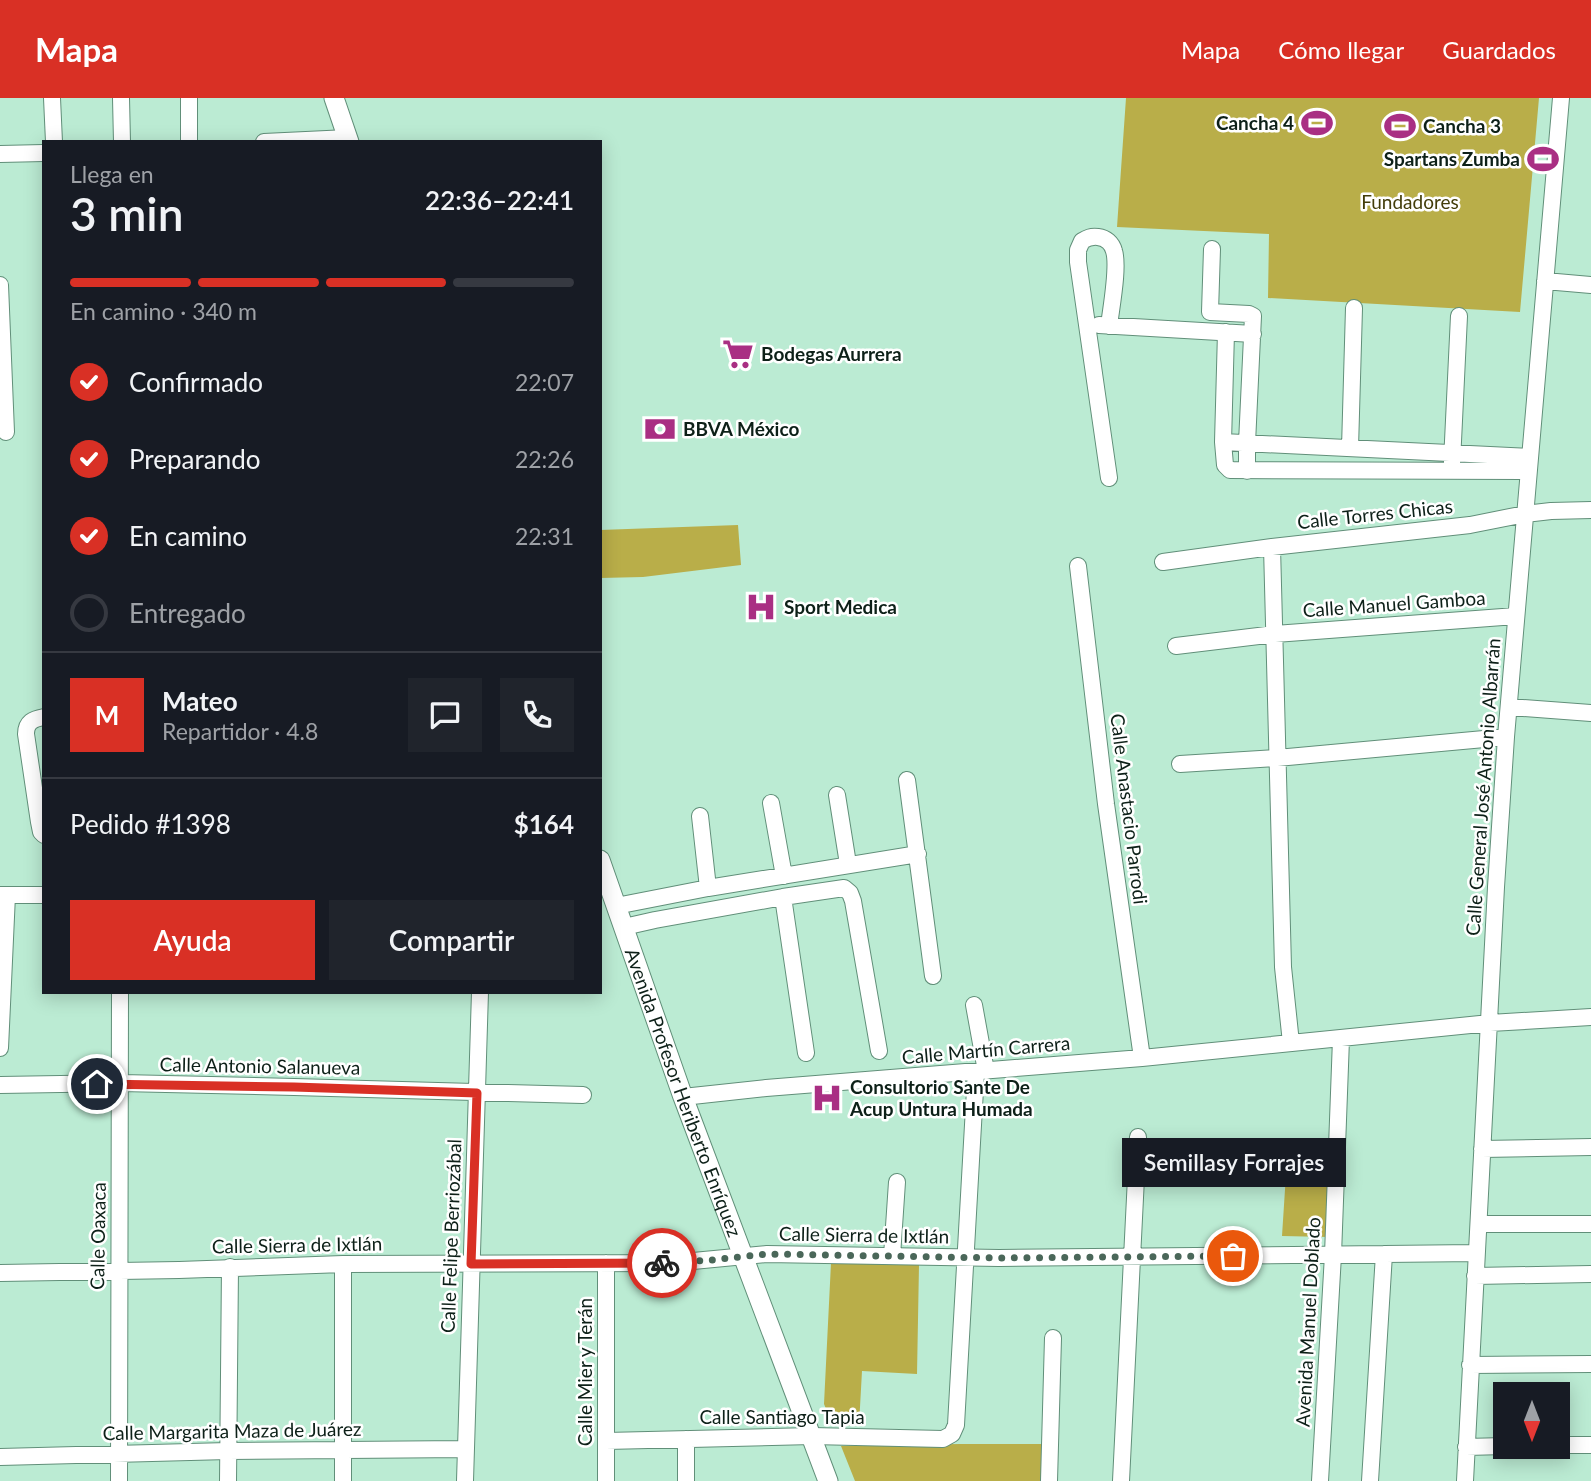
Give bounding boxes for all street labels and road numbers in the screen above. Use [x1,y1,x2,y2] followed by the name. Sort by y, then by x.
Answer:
[1296,494,1454,533] street label: Calle Torres Chicas
[1302,586,1486,621] street label: Calle Manuel Gamboa
[1461,637,1504,937] street label: Calle General José Antonio Albarrán
[1106,712,1153,906] street label: Calle Anastacio Parrodi
[621,945,747,1240] street label: Avenida Profesor Heriberto Enríquez
[901,1031,1071,1068] street label: Calle Martín Carrera
[160,1052,360,1079] street label: Calle Antonio Salanueva
[436,1138,465,1333] street label: Calle Felipe Berriozábal
[85,1182,110,1290] street label: Calle Oaxaca
[1291,1216,1324,1428] street label: Avenida Manuel Doblado
[779,1222,949,1247] street label: Calle Sierra de Ixtlán
[212,1232,382,1257] street label: Calle Sierra de Ixtlán
[573,1298,596,1446] street label: Calle Mier y Terán
[699,1405,865,1428] street label: Calle Santiago Tapia
[102,1417,362,1444] street label: Calle Margarita Maza de Juárez

